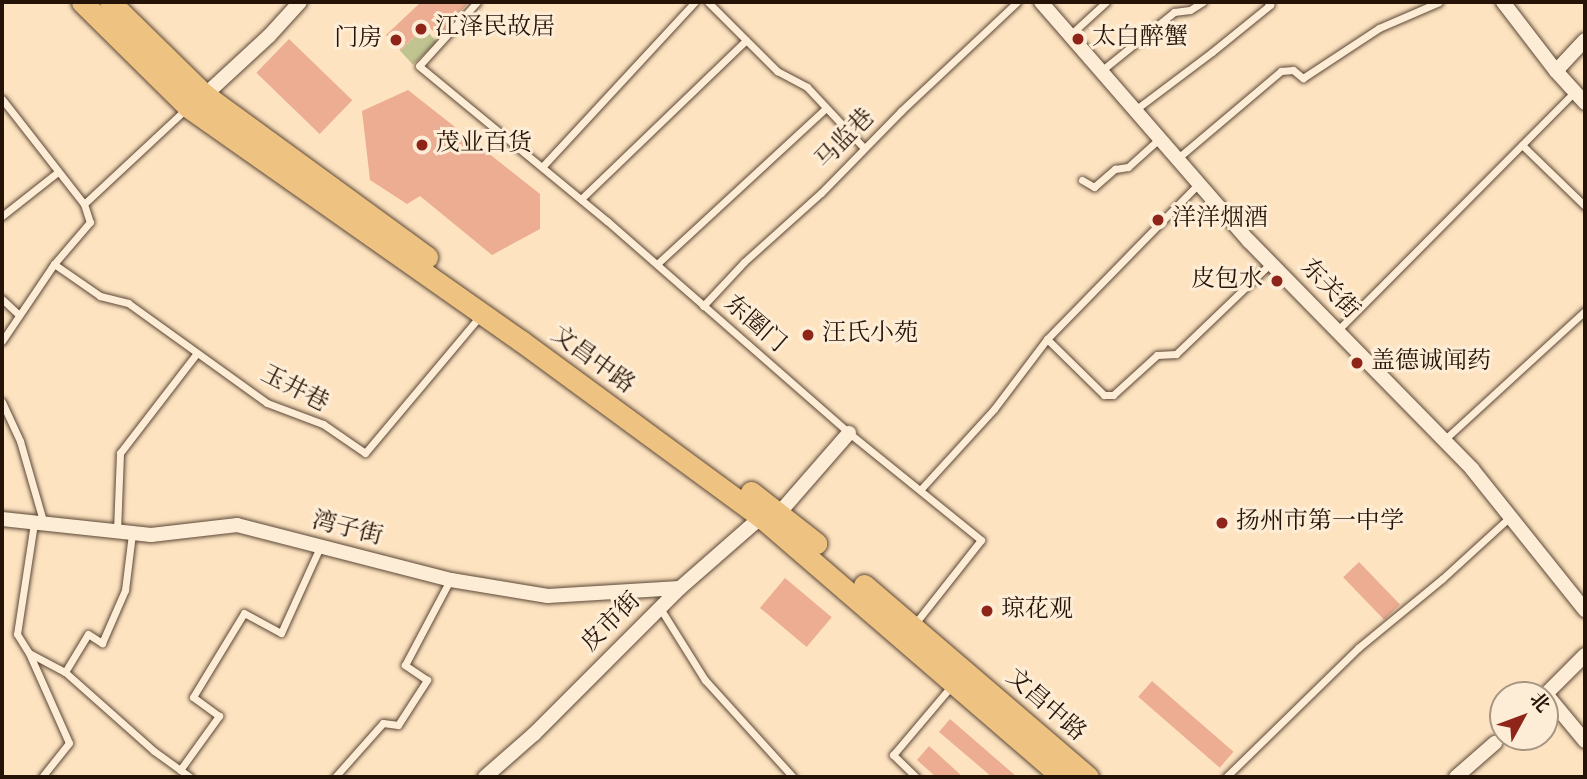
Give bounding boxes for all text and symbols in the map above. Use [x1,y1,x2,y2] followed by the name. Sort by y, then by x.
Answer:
[435,15,555,43] place label: 江泽民故居
[413,21,429,37] marker: 江泽民故居
[1092,25,1188,53] place label: 太白醉蟹
[334,26,382,54] place label: 门房
[1070,31,1086,47] marker: 太白醉蟹
[388,32,404,48] marker: 门房
[811,104,881,176] street label: 马监巷
[436,131,532,159] place label: 茂业百货
[414,137,430,153] marker: 茂业百货
[1172,206,1268,234] place label: 洋洋烟酒
[1150,212,1166,228] marker: 洋洋烟酒
[1294,254,1364,326] street label: 东关街
[1191,267,1263,295] place label: 皮包水
[1269,273,1285,289] marker: 皮包水
[717,291,791,359] street label: 东圈门
[545,321,639,401] street label: 文昌中路
[822,321,918,349] place label: 汪氏小苑
[800,327,816,343] marker: 汪氏小苑
[1371,349,1491,377] place label: 盖德诚闻药
[1349,355,1365,371] marker: 盖德诚闻药
[255,361,333,419] street label: 玉井巷
[309,507,385,553] street label: 湾子街
[1236,509,1404,537] place label: 扬州市第一中学
[1214,515,1230,531] marker: 扬州市第一中学
[576,587,648,659] street label: 皮市街
[1001,597,1073,625] place label: 琼花观
[979,603,995,619] marker: 琼花观
[999,664,1091,748] street label: 文昌中路
[1489,681,1559,751] north arrow
[1522,687,1555,719] text: 北

